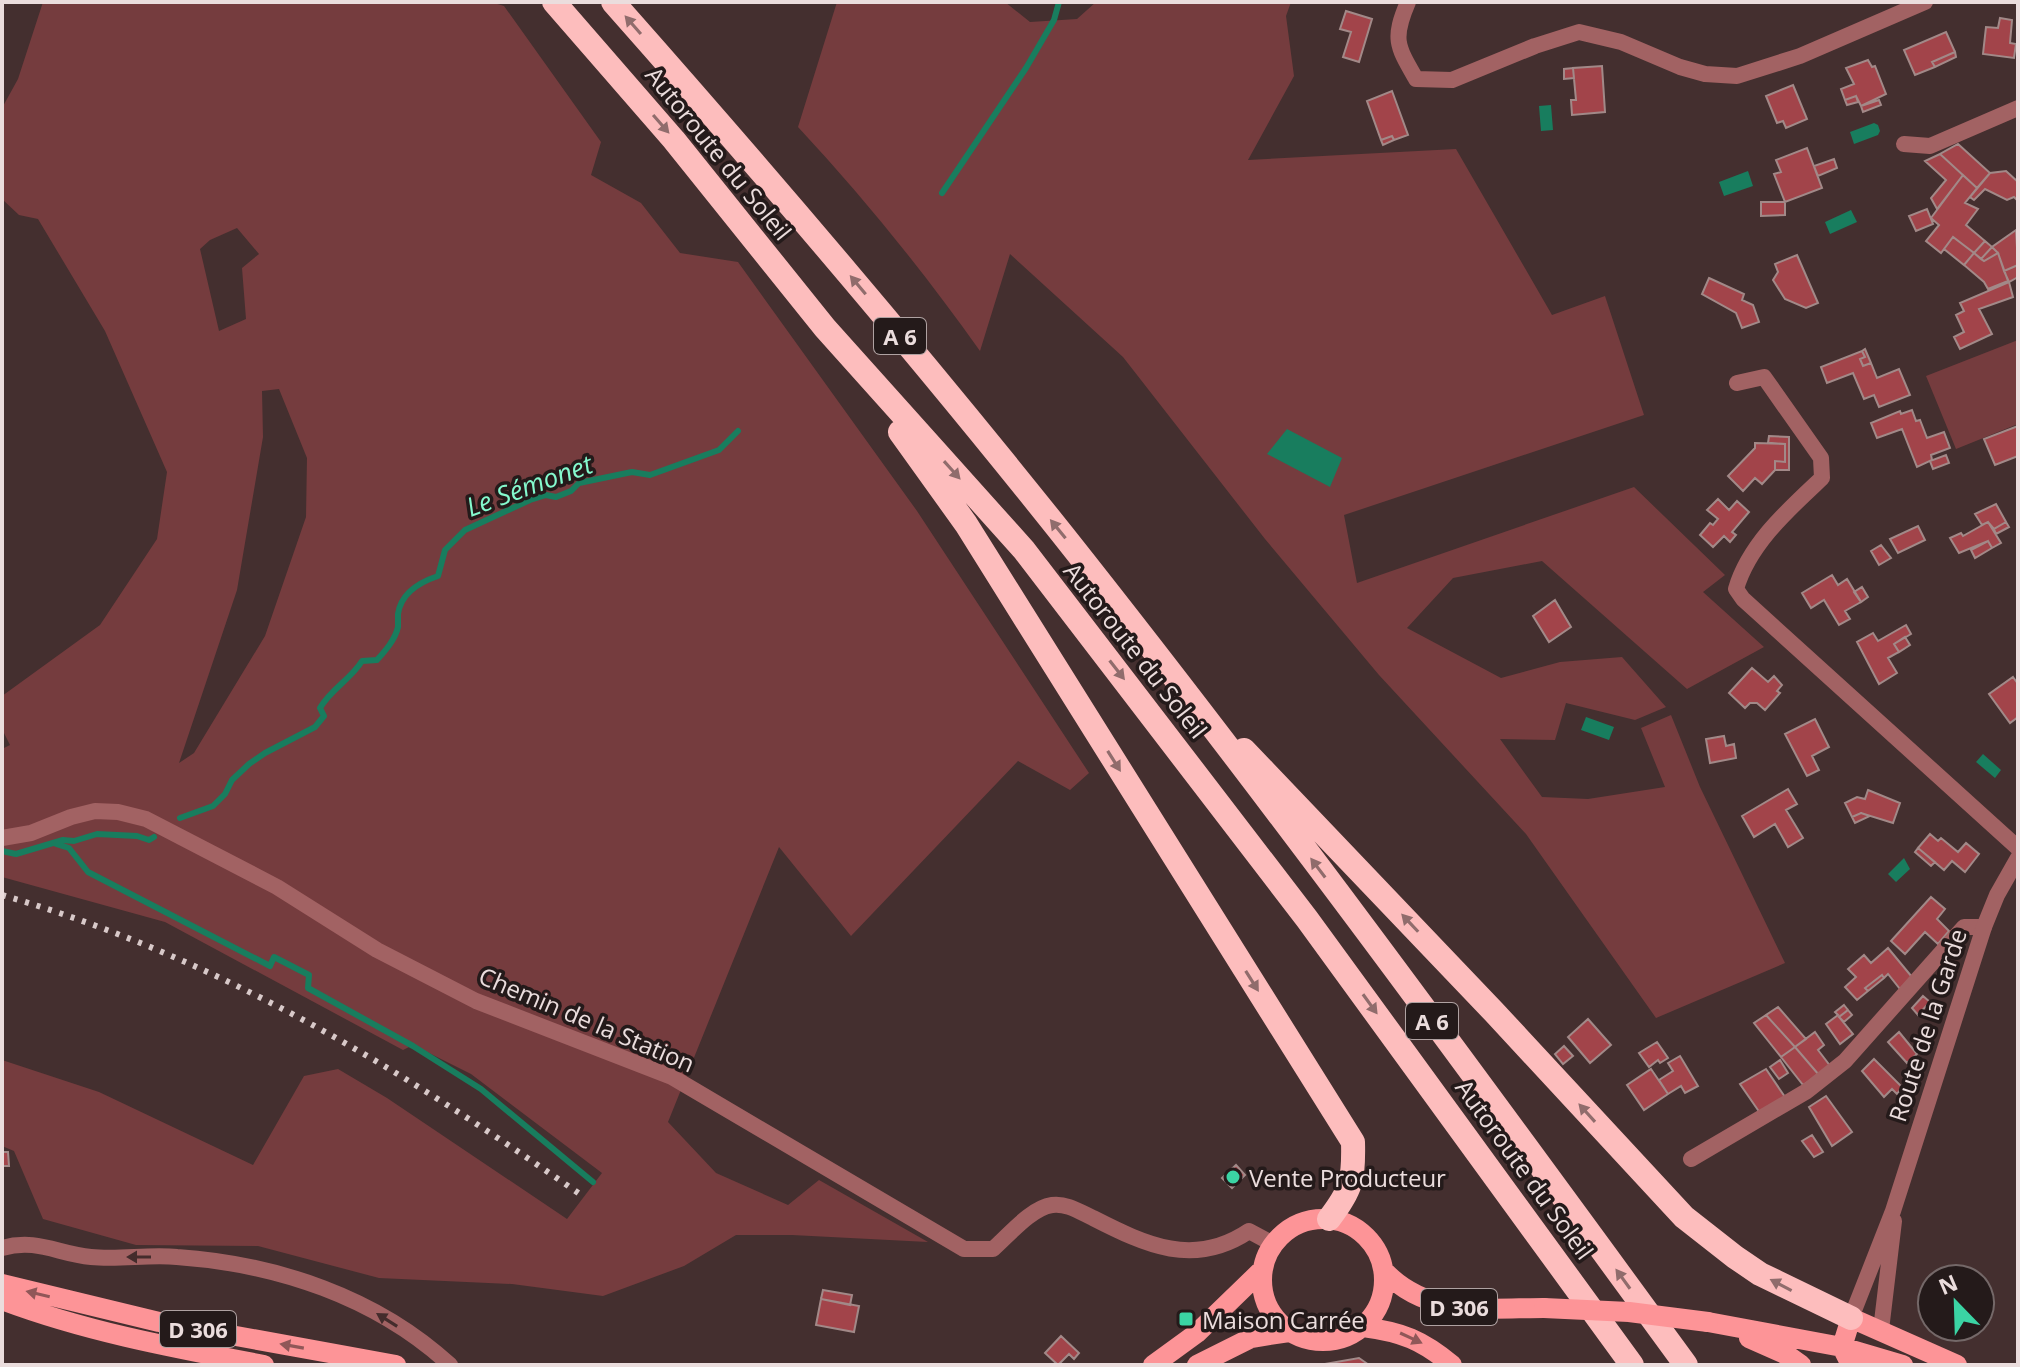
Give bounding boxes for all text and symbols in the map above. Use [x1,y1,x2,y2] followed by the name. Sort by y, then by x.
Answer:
[625,15,643,34] one-way arrow
[639,59,799,247] street label: Autoroute du Soleil
[652,114,669,134] one-way arrow
[850,275,868,294] one-way arrow
[874,318,926,354] road number: A 6
[461,445,599,524] water label: Le Sémonet
[943,460,961,480] one-way arrow
[1050,519,1067,540] one-way arrow
[1057,555,1215,745] street label: Autoroute du Soleil
[1109,660,1125,681] one-way arrow
[1107,750,1121,772] one-way arrow
[1311,858,1327,878] one-way arrow
[1402,914,1420,933] one-way arrow
[1880,924,1974,1126] street label: Route de la Garde
[474,959,700,1079] street label: Chemin de la Station
[1245,970,1259,992] one-way arrow
[1361,994,1377,1014] one-way arrow
[1406,1003,1458,1039] road number: A 6
[1448,1072,1602,1266] street label: Autoroute du Soleil
[1579,1104,1597,1123] one-way arrow
[1249,1161,1446,1194] place label: Vente Producteur
[1224,1168,1242,1186] marker: Vente Producteur
[126,1251,151,1263] one-way arrow
[1916,1263,1996,1343] north arrow
[1934,1266,1962,1301] text: N
[1616,1269,1631,1290] one-way arrow
[1769,1278,1792,1291] one-way arrow
[25,1287,50,1300] one-way arrow
[1421,1289,1497,1325] road number: D 306
[1202,1303,1365,1336] place label: Maison Carrée
[1177,1310,1195,1328] marker: Maison Carrée
[160,1311,236,1347] road number: D 306
[376,1314,398,1328] one-way arrow
[1399,1331,1423,1345] one-way arrow
[279,1340,304,1352] one-way arrow

